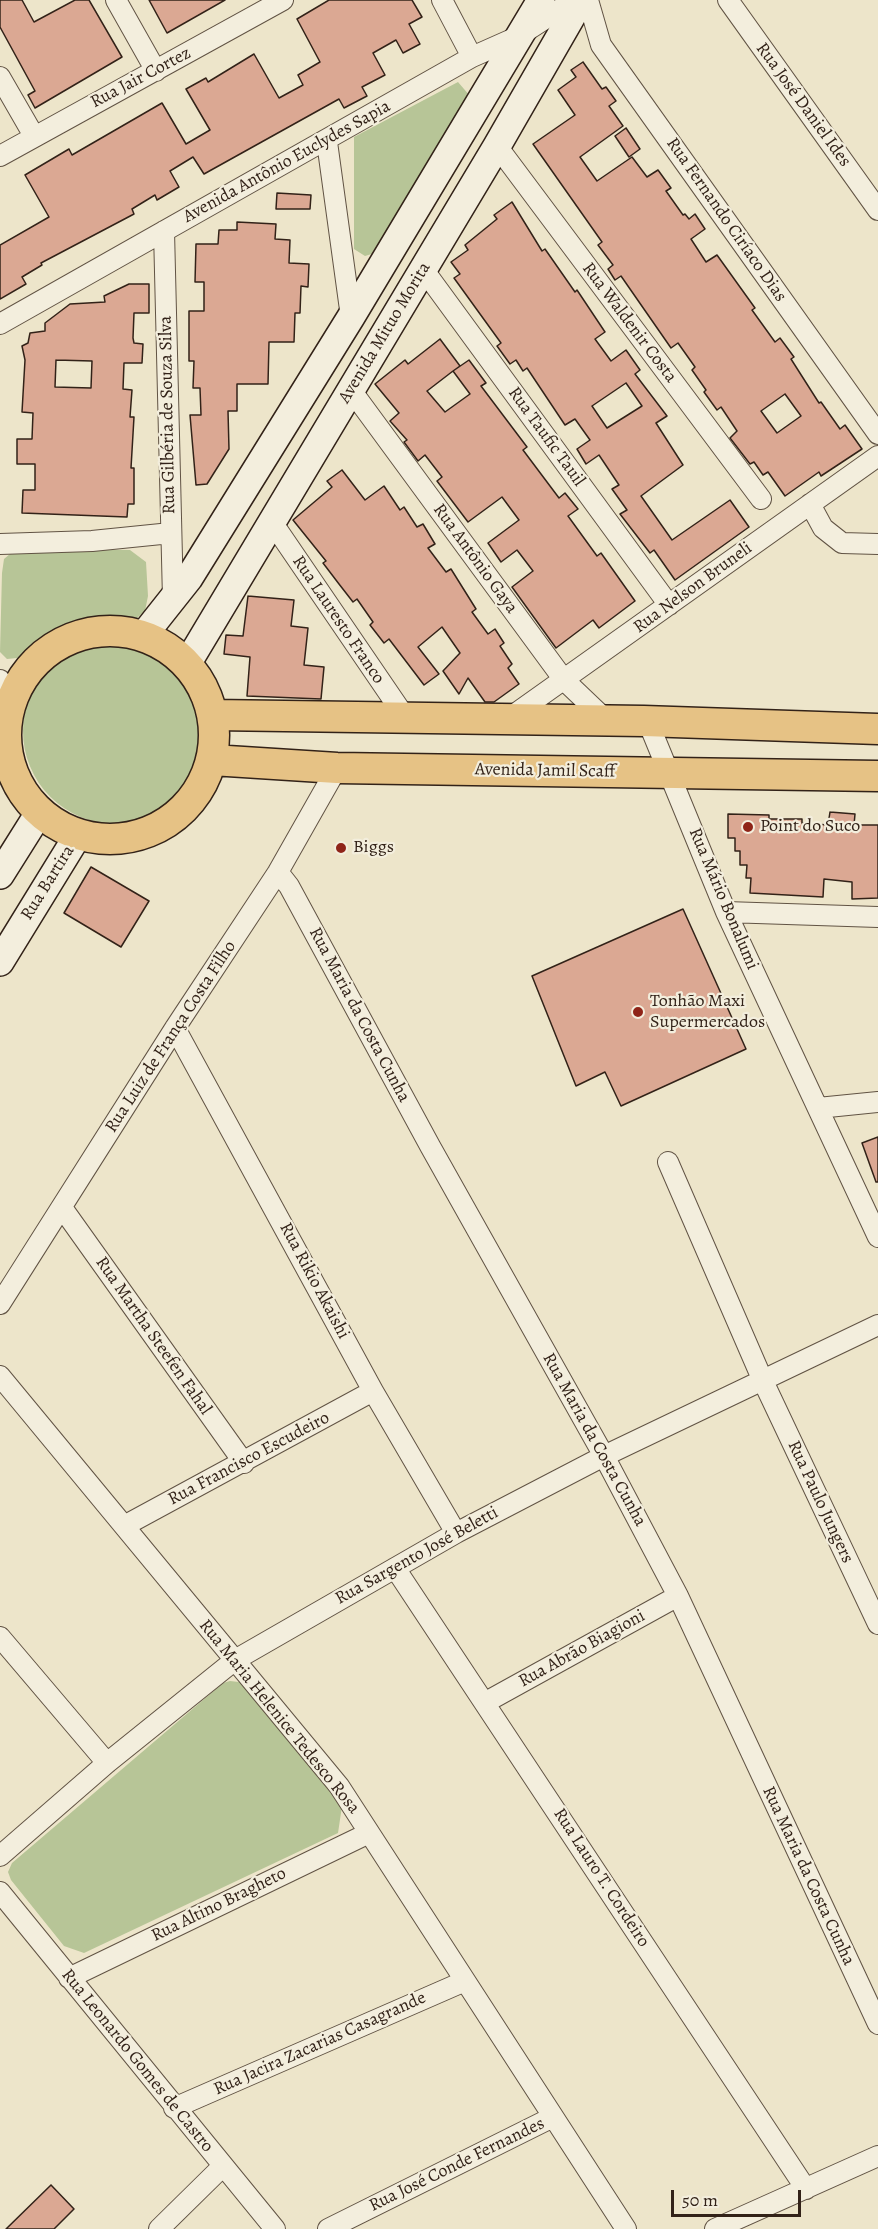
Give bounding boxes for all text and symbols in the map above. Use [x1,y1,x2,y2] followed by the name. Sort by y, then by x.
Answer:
[751,39,855,171] street label: Rua José Daniel Ides
[87,43,195,113] street label: Rua Jair Cortez
[180,96,394,228] street label: Avenida Antônio Euclydes Sapia
[661,134,791,306] street label: Rua Fernando Ciríaco Dias
[334,258,436,408] street label: Avenida Mituo Morita
[577,259,681,387] street label: Rua Waldenir Costa
[155,315,181,515] street label: Rua Gilbéria de Souza Silva
[503,383,589,491] street label: Rua Taufic Tauil
[428,500,522,618] street label: Rua Antônio Gaya
[629,538,757,638] street label: Rua Nelson Bruneli
[287,552,389,688] street label: Rua Lauresto Franco
[475,759,615,783] street label: Avenida Jamil Scaff
[760,816,860,838] place label: Point do Suco
[741,820,755,834] marker: Point do Suco
[683,825,763,973] street label: Rua Mário Bonalumi
[353,837,394,859] place label: Biggs
[334,841,348,855] marker: Biggs
[17,842,79,924] street label: Rua Bartira
[304,924,414,1106] street label: Rua Maria da Costa Cunha
[101,937,241,1137] street label: Rua Luiz de França Costa Filho
[650,991,765,1034] place label: Tonhão Maxi Supermercados
[631,1005,645,1019] marker: Tonhão Maxi Supermercados
[274,1219,354,1343] street label: Rua Rikio Akaishi
[90,1253,216,1419] street label: Rua Martha Steefen Fahal
[537,1349,651,1531] street label: Rua Maria da Costa Cunha
[165,1407,333,1511] street label: Rua Francisco Escudeiro
[782,1437,858,1567] street label: Rua Paulo Jungers
[332,1502,502,1610] street label: Rua Sargento José Beletti
[515,1605,649,1693] street label: Rua Abrão Biagioni
[194,1615,364,1819] street label: Rua Maria Helenice Tedesco Rosa
[757,1783,859,1969] street label: Rua Maria da Costa Cunha
[548,1805,654,1951] street label: Rua Lauro T. Cordeiro
[148,1863,290,1947] street label: Rua Altino Bragheto
[56,1965,218,2157] street label: Rua Leonardo Gomes de Castro
[211,1987,429,2101] street label: Rua Jacira Zacarias Casagrande
[366,2113,548,2217] street label: Rua José Conde Fernandes
[674,2178,804,2216] scale bar
[682,2188,718,2212] text: 50 m

